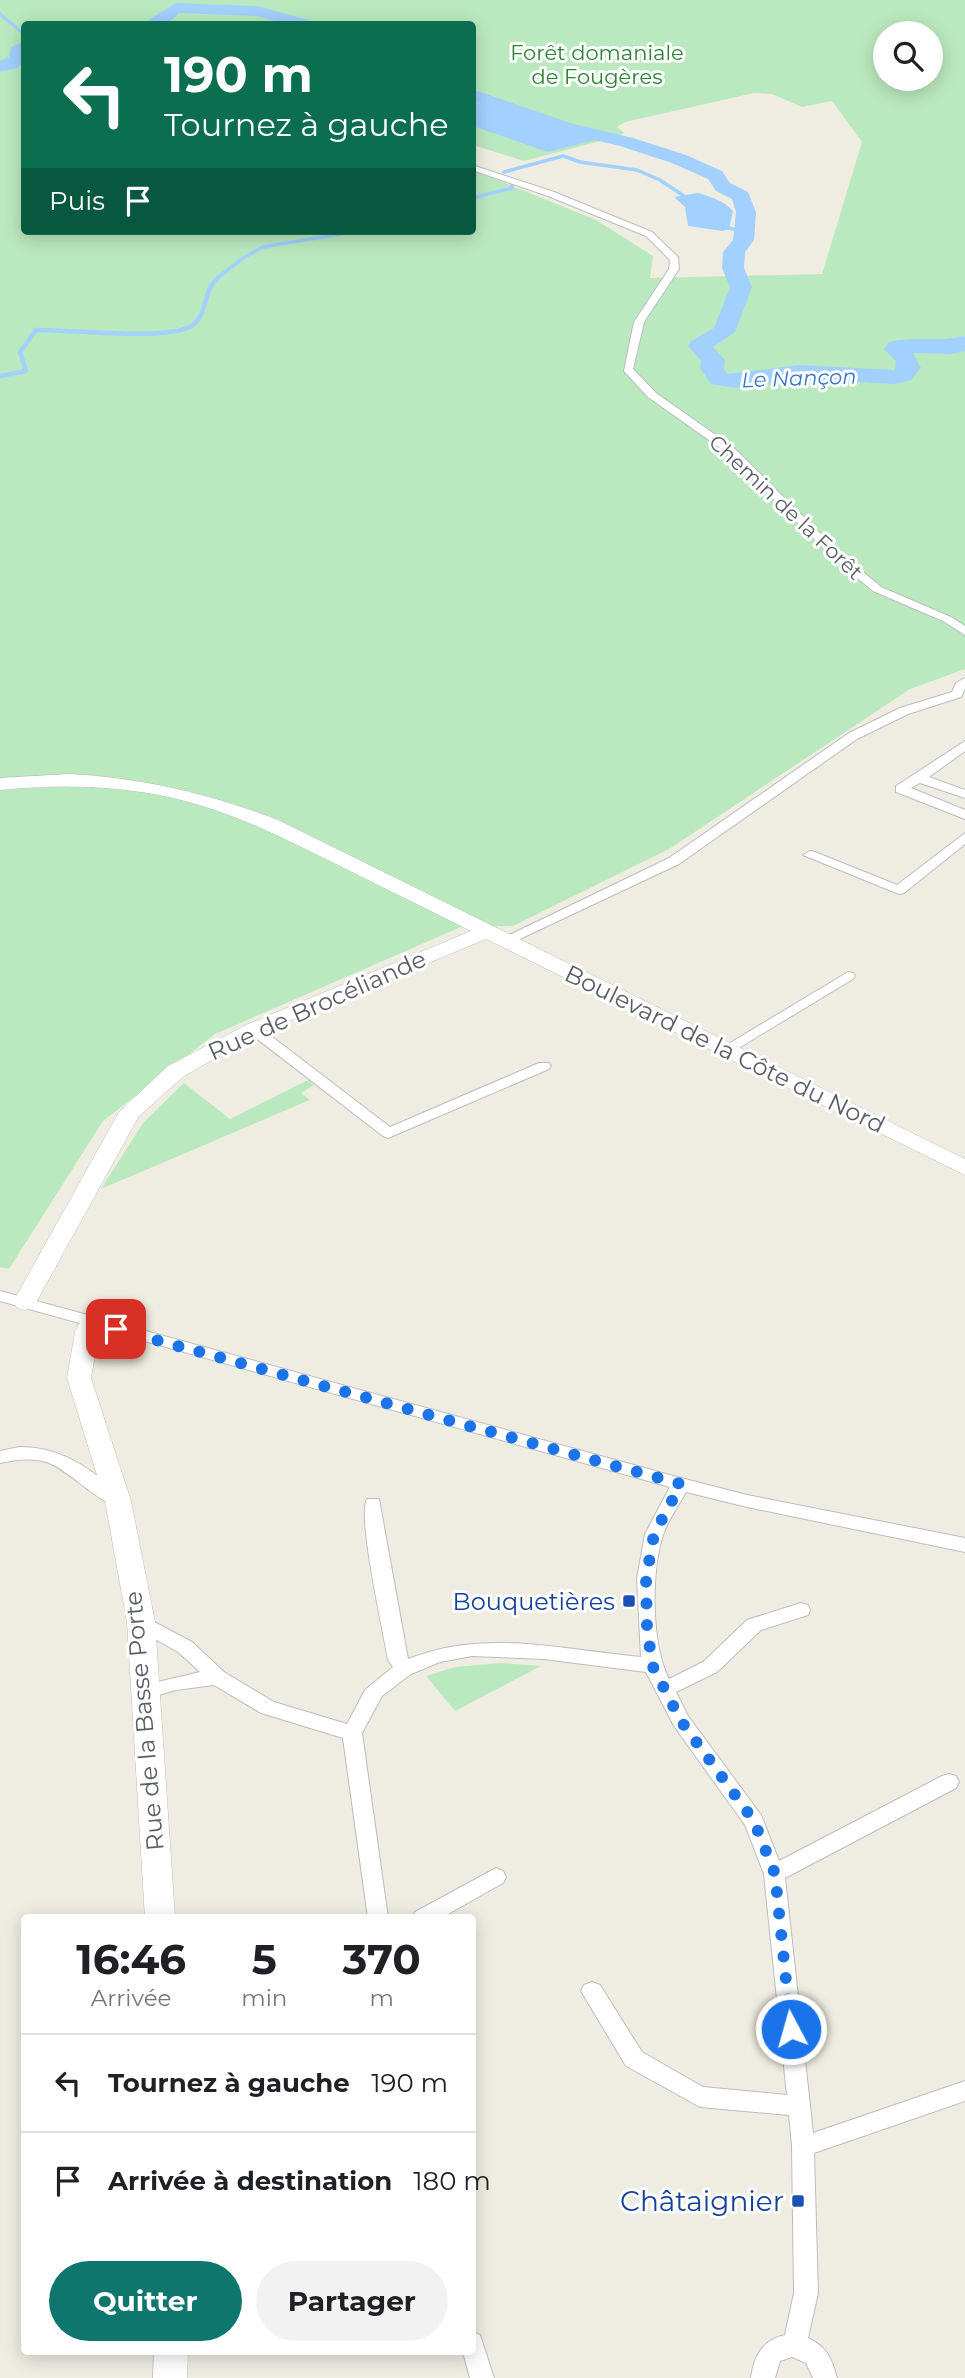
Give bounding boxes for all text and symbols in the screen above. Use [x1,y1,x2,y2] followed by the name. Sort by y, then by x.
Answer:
[873,21,943,91] map controls
[873,21,943,91] button: search
[510,40,684,89] park label: Forêt domaniale de Fougères
[164,45,313,104] text: 190 m
[49,49,140,140] icon: left
[164,105,449,144] text: Tournez à gauche
[119,182,157,220] icon: arrive
[49,185,105,217] text: Puis
[741,364,857,392] water label: Le Nançon
[704,429,868,585] street label: Chemin de la Forêt
[203,944,431,1066] street label: Rue de Brocéliande
[560,959,890,1139] street label: Boulevard de la Côte du Nord
[86,1299,146,1359] pin
[97,1310,135,1348] icon: arrive
[453,1587,615,1616] place label: Bouquetières
[118,1590,170,1852] street label: Rue de la Basse Porte
[621,1593,637,1609] marker: Bouquetières
[76,1933,186,1985] text: 16:46
[252,1933,277,1985] text: 5
[343,1933,421,1985] text: 370
[91,1984,171,2012] text: Arrivée
[241,1984,287,2012] text: min
[369,1984,394,2012] text: m
[754,1992,828,2066] position arrow
[49,2064,87,2102] icon: left
[108,2067,350,2099] text: Tournez à gauche
[371,2067,448,2099] text: 190 m
[49,2162,87,2200] icon: arrive
[108,2165,392,2197] text: Arrivée à destination
[413,2165,491,2197] text: 180 m
[620,2184,784,2218] place label: Châtaignier
[790,2193,806,2209] marker: Châtaignier
[49,2261,242,2341] button: Quitter
[256,2261,448,2341] button: Partager

